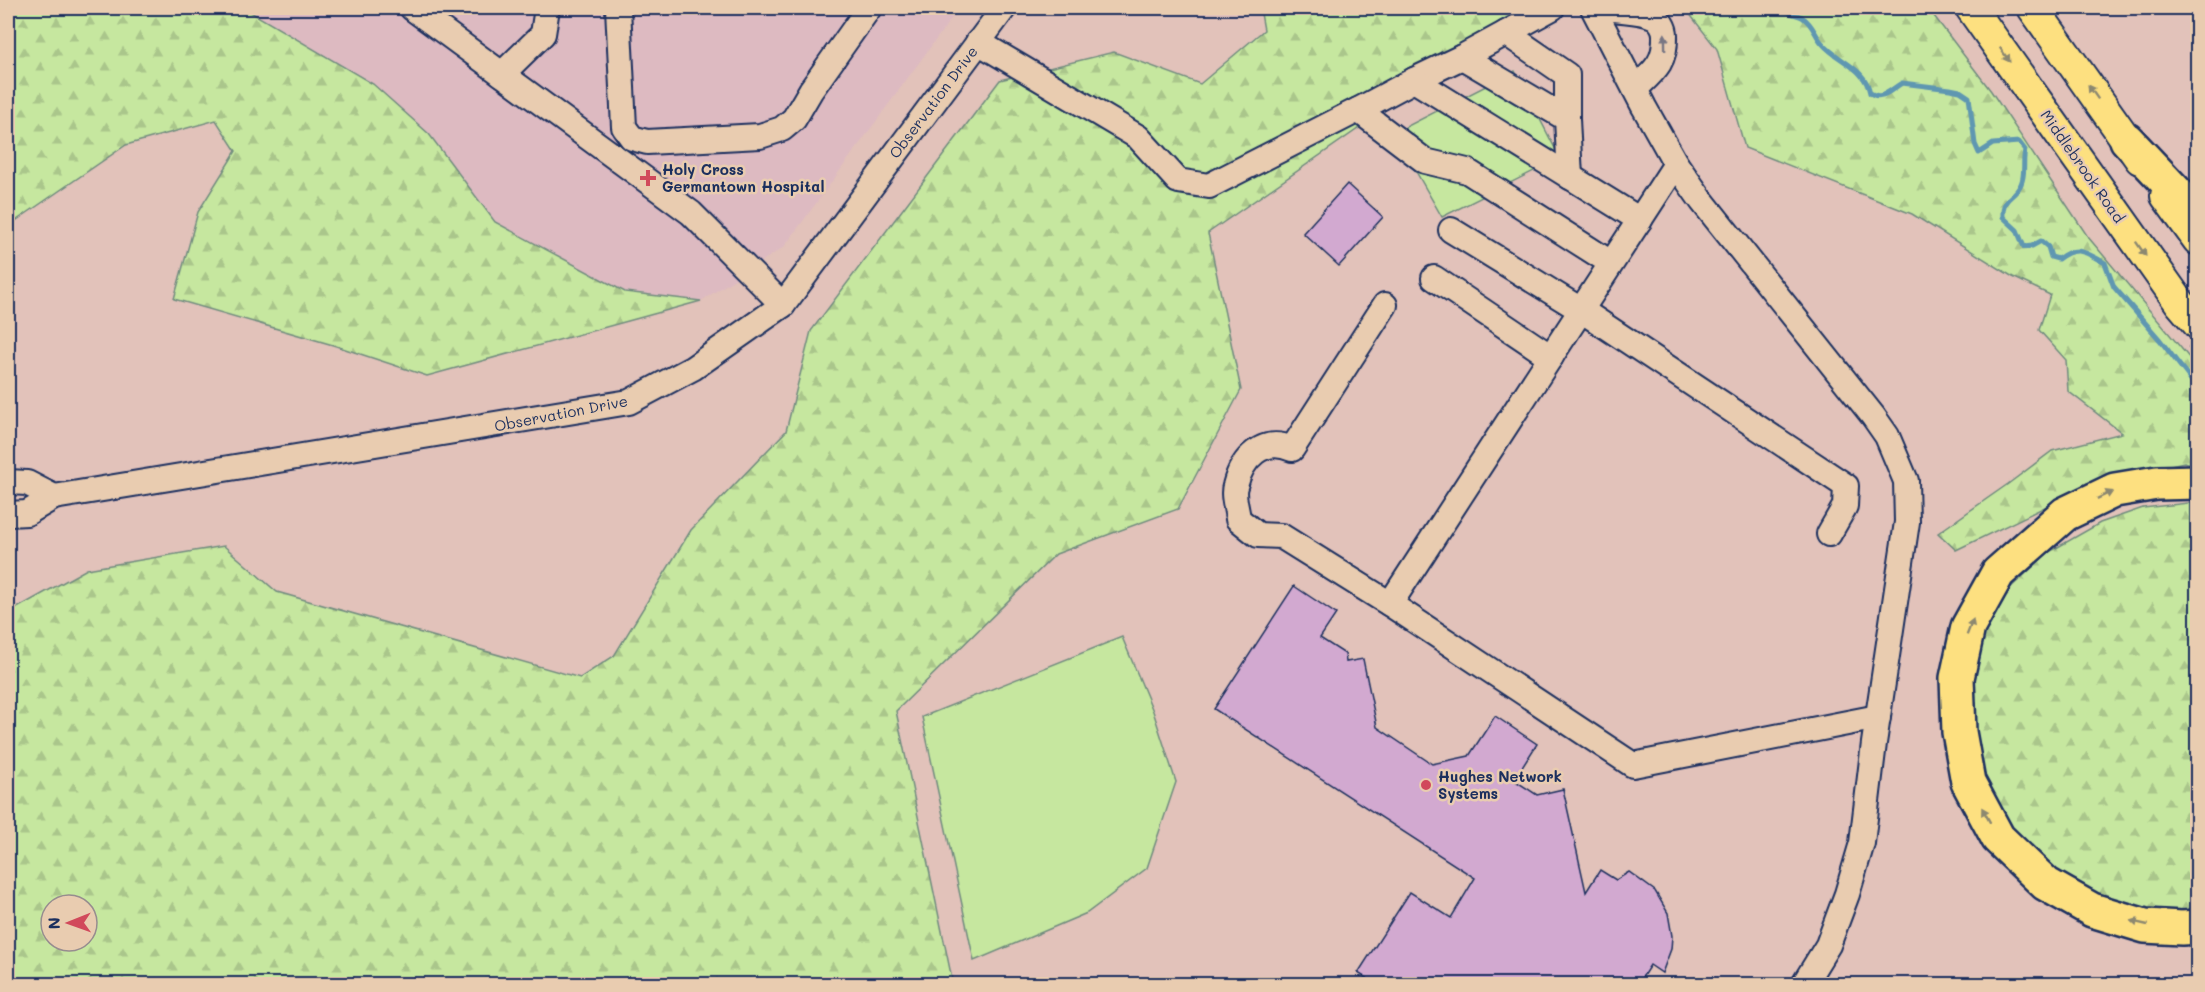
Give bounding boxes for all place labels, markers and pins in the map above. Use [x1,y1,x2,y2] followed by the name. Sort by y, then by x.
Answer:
[662,159,825,196] place label: Holy Cross Germantown Hospital
[639,169,657,187] marker: Holy Cross Germantown Hospital
[1438,766,1562,803] place label: Hughes Network Systems
[1419,778,1433,792] marker: Hughes Network Systems

